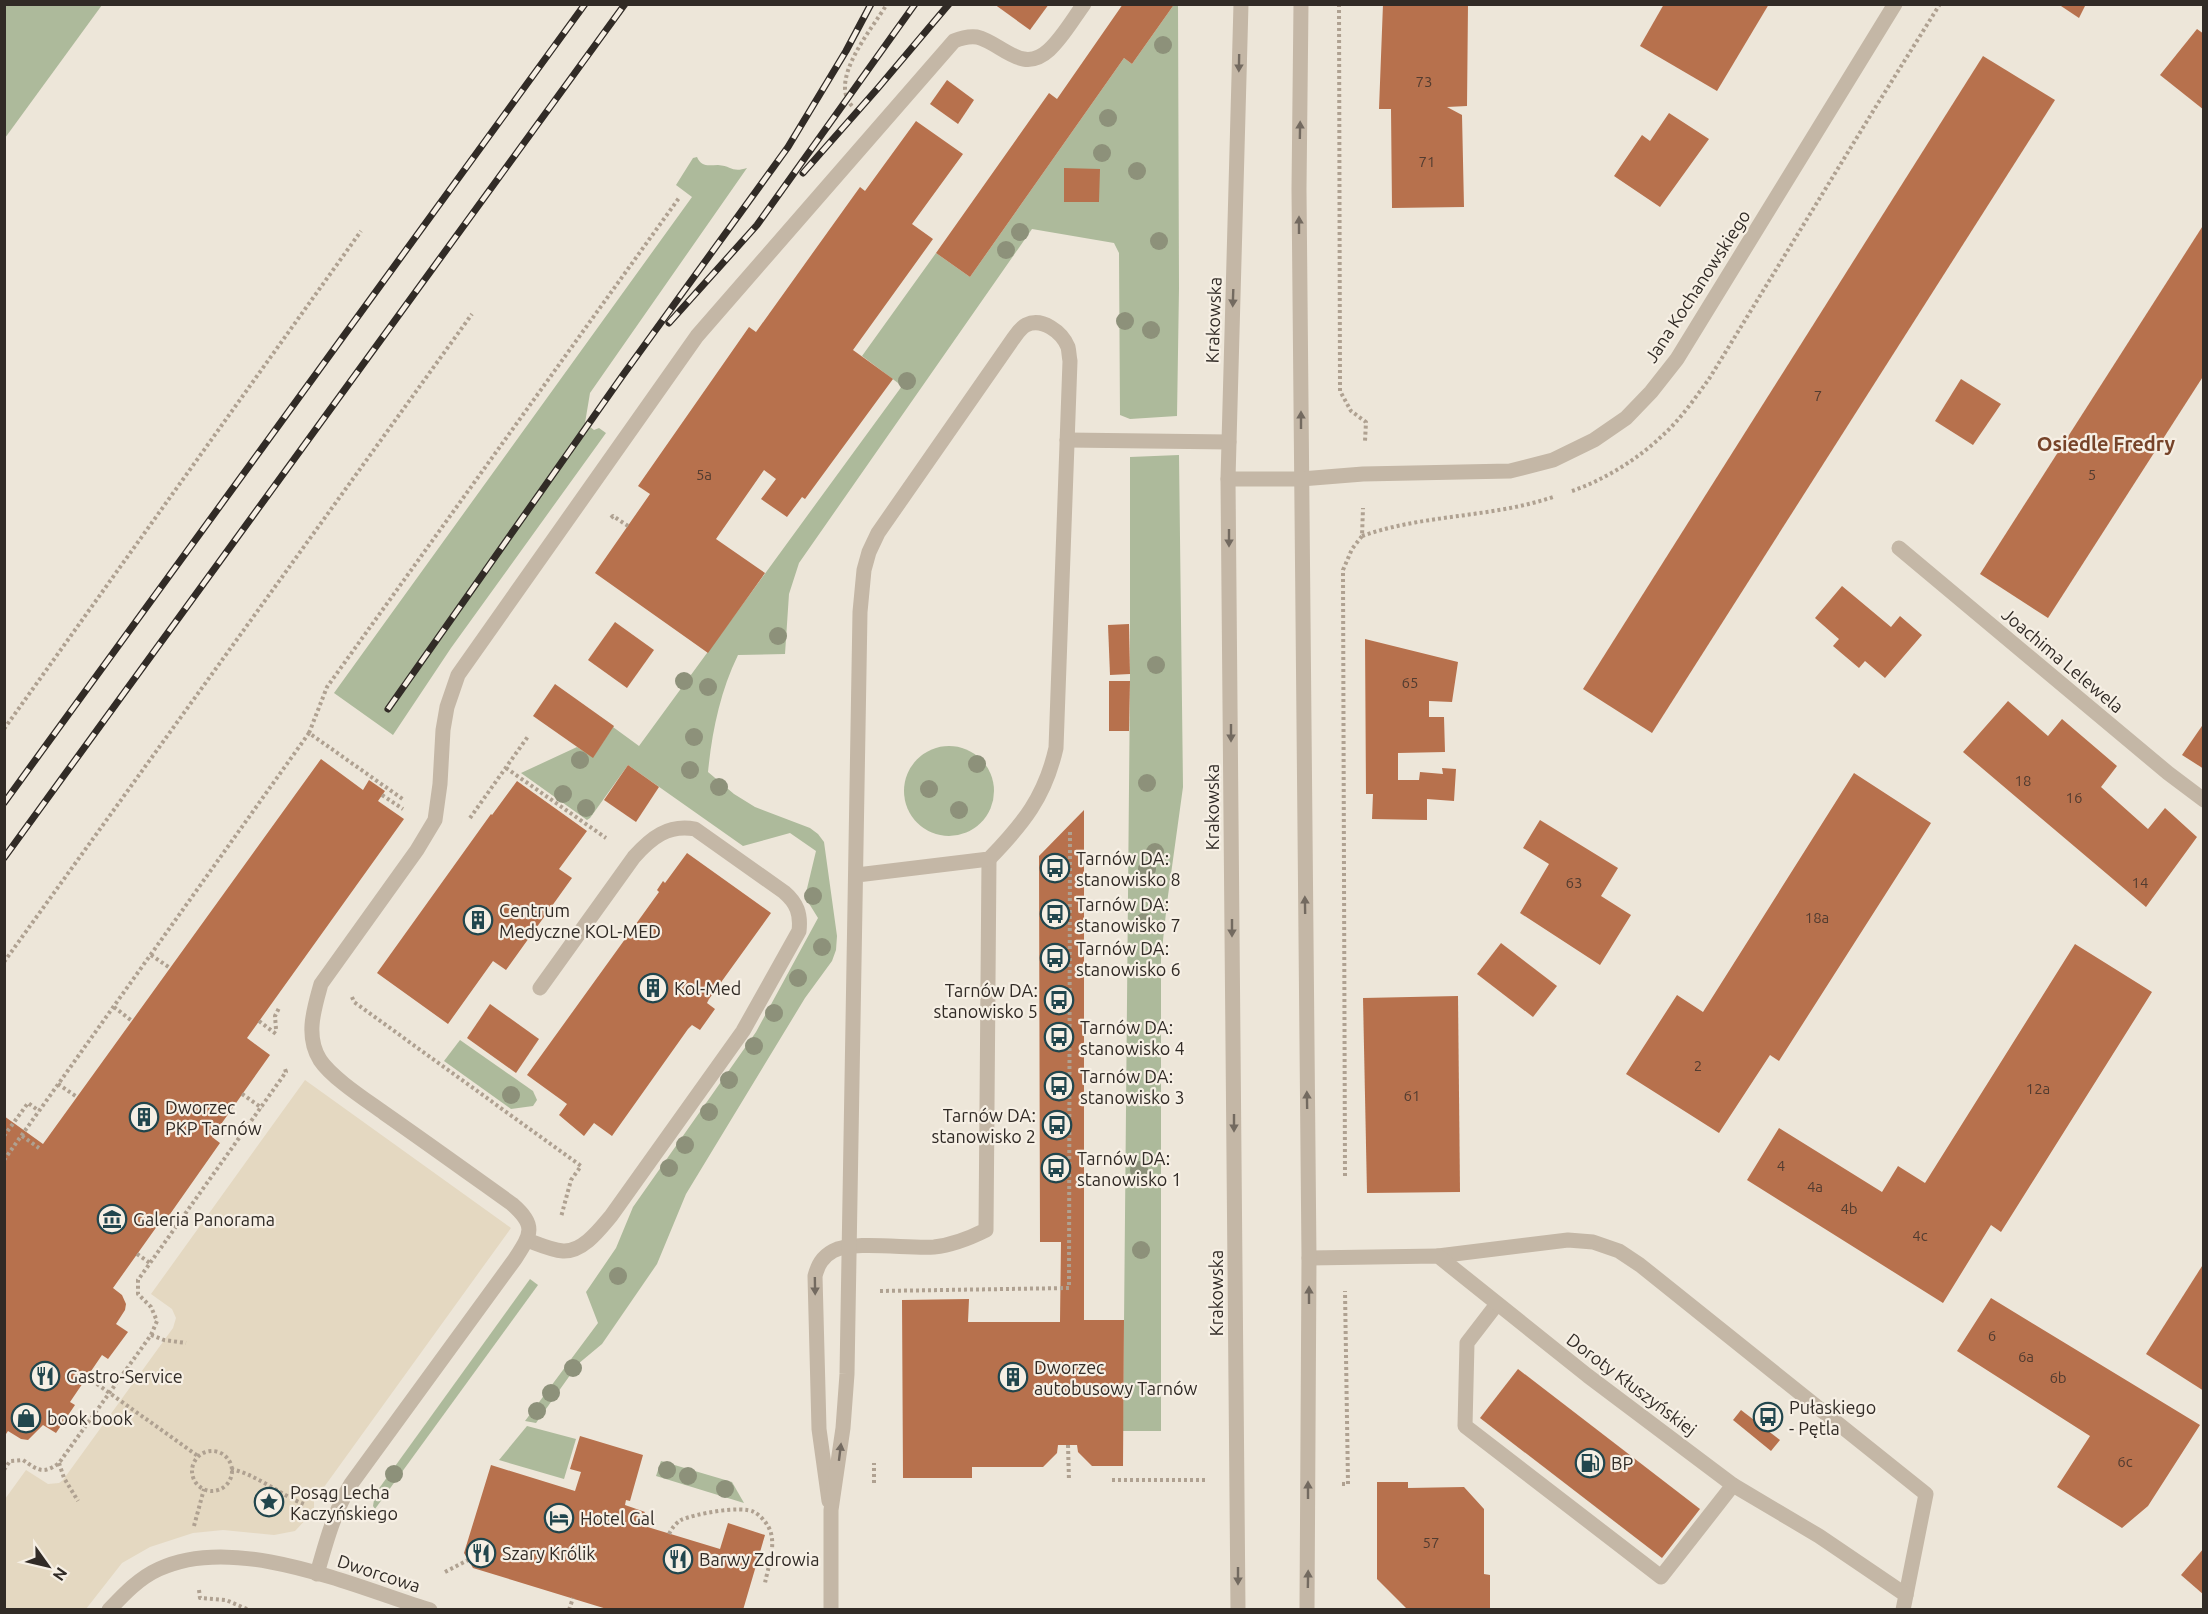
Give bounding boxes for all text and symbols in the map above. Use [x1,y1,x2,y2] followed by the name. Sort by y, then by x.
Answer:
[1235,53,1244,72] one-way arrow
[1416,73,1432,90] house number: 73
[1295,121,1305,140] one-way arrow
[1419,153,1435,170] house number: 71
[1640,206,1754,366] street label: Jana Kochanowskiego
[1295,216,1304,235] one-way arrow
[1201,276,1225,364] street label: Krakowska
[1229,288,1238,307] one-way arrow
[1814,387,1822,404] house number: 7
[1296,411,1306,430] one-way arrow
[2037,432,2176,455] district label: Osiedle Fredry
[696,466,712,483] house number: 5a
[2088,466,2096,483] house number: 5
[1224,528,1234,547] one-way arrow
[1998,603,2128,717] street label: Joachima Lelewela
[1402,674,1418,691] house number: 65
[1226,723,1236,742] one-way arrow
[1202,764,1222,850] street label: Krakowska
[2015,772,2031,789] house number: 18
[2066,789,2082,806] house number: 16
[1076,848,1181,889] place label: Tarnów DA: stanowisko 8
[1039,852,1071,884] bus stop icon: Tarnów DA: stanowisko 8
[1566,874,1582,891] house number: 63
[2132,874,2148,891] house number: 14
[1076,894,1181,935] place label: Tarnów DA: stanowisko 7
[1300,896,1310,915] one-way arrow
[1039,898,1071,930] bus stop icon: Tarnów DA: stanowisko 7
[499,900,661,941] place label: Centrum Medyczne KOL-MED
[462,904,494,936] building icon: Centrum Medyczne KOL-MED
[1805,909,1829,926] house number: 18a
[1227,918,1237,937] one-way arrow
[1076,938,1181,979] place label: Tarnów DA: stanowisko 6
[1039,942,1071,974] bus stop icon: Tarnów DA: stanowisko 6
[637,972,669,1004] building icon: Kol-Med
[674,978,741,998] place label: Kol-Med
[933,980,1038,1021] place label: Tarnów DA: stanowisko 5
[1043,984,1075,1016] bus stop icon: Tarnów DA: stanowisko 5
[1080,1017,1185,1058] place label: Tarnów DA: stanowisko 4
[1043,1021,1075,1053] bus stop icon: Tarnów DA: stanowisko 4
[1694,1057,1702,1074] house number: 2
[1080,1066,1185,1107] place label: Tarnów DA: stanowisko 3
[1043,1070,1075,1102] bus stop icon: Tarnów DA: stanowisko 3
[2026,1080,2050,1097] house number: 12a
[1404,1087,1420,1104] house number: 61
[1302,1091,1312,1110] one-way arrow
[165,1097,262,1138] place label: Dworzec PKP Tarnów
[128,1101,160,1133] building icon: Dworzec PKP Tarnów
[931,1105,1036,1146] place label: Tarnów DA: stanowisko 2
[1041,1109,1073,1141] bus stop icon: Tarnów DA: stanowisko 2
[1229,1113,1239,1132] one-way arrow
[1077,1148,1182,1189] place label: Tarnów DA: stanowisko 1
[1040,1152,1072,1184] bus stop icon: Tarnów DA: stanowisko 1
[1777,1157,1785,1174] house number: 4
[1807,1178,1823,1195] house number: 4a
[1840,1200,1858,1217] house number: 4b
[96,1203,128,1235] museum icon: Galeria Panorama
[133,1209,275,1229] place label: Galeria Panorama
[1912,1227,1928,1244] house number: 4c
[1206,1250,1226,1336] street label: Krakowska
[810,1276,820,1295] one-way arrow
[1304,1286,1313,1305] one-way arrow
[1988,1327,1996,1344] house number: 6
[1563,1329,1701,1439] street label: Doroty Kłuszyńskiej
[2018,1348,2034,1365] house number: 6a
[1034,1357,1197,1398] place label: Dworzec autobusowy Tarnów
[29,1360,61,1392] restaurant icon: Gastro-Service
[997,1361,1029,1393] building icon: Dworzec autobusowy Tarnów
[66,1366,183,1386] place label: Gastro-Service
[2049,1369,2067,1386] house number: 6b
[1789,1397,1876,1438] place label: Pułaskiego - Pętla
[1752,1401,1784,1433] bus stop icon: Pułaskiego - Pętla
[10,1402,42,1434] shop icon: book book
[47,1408,132,1428] place label: book book
[836,1442,845,1461] one-way arrow
[1574,1447,1606,1479] fuel station icon: BP
[1611,1453,1633,1473] place label: BP
[2117,1453,2133,1470] house number: 6c
[1303,1481,1313,1500] one-way arrow
[290,1482,398,1523] place label: Posąg Lecha Kaczyńskiego
[253,1486,285,1518] place icon: Posąg Lecha Kaczyńskiego
[543,1502,575,1534] hotel icon: Hotel Gal
[580,1508,655,1528] place label: Hotel Gal
[1423,1534,1439,1551] house number: 57
[18,1536,78,1596] north arrow
[465,1537,497,1569] restaurant icon: Szary Królik
[502,1543,595,1563] place label: Szary Królik
[662,1543,694,1575] restaurant icon: Barwy Zdrowia
[699,1549,819,1569] place label: Barwy Zdrowia
[335,1550,423,1596] street label: Dworcowa
[50,1564,71,1584] text: N
[1233,1566,1243,1585] one-way arrow
[1303,1570,1313,1589] one-way arrow

